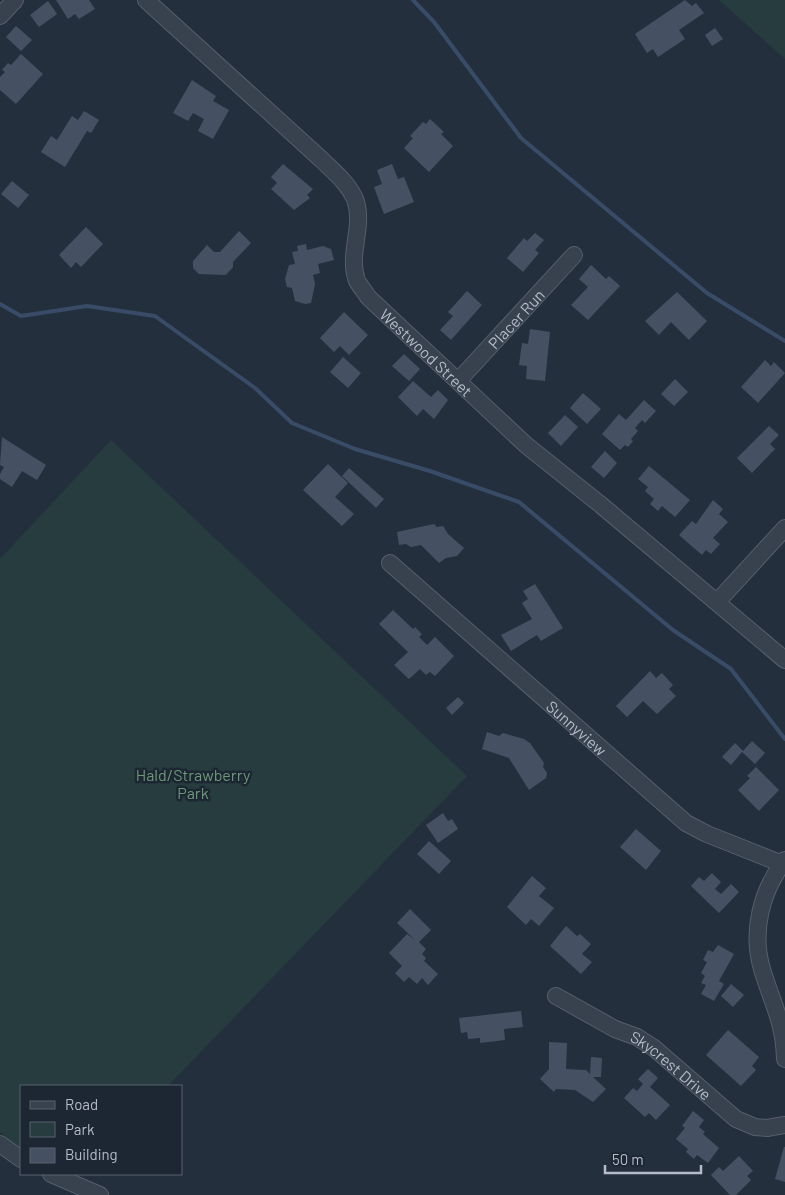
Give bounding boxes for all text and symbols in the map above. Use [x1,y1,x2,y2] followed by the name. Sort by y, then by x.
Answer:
[483,285,548,352] street label: Placer Run
[377,304,477,400] street label: Westwood Street
[543,696,611,759] street label: Sunnyview
[136,765,251,802] park label: Hald/Strawberry Park
[628,1026,716,1103] street label: Skycrest Drive
[20,1085,182,1175] legend
[65,1095,98,1113] text: Road
[65,1120,95,1138] text: Park
[605,1142,701,1174] scale bar
[65,1145,118,1163] text: Building
[612,1150,644,1168] text: 50 m

